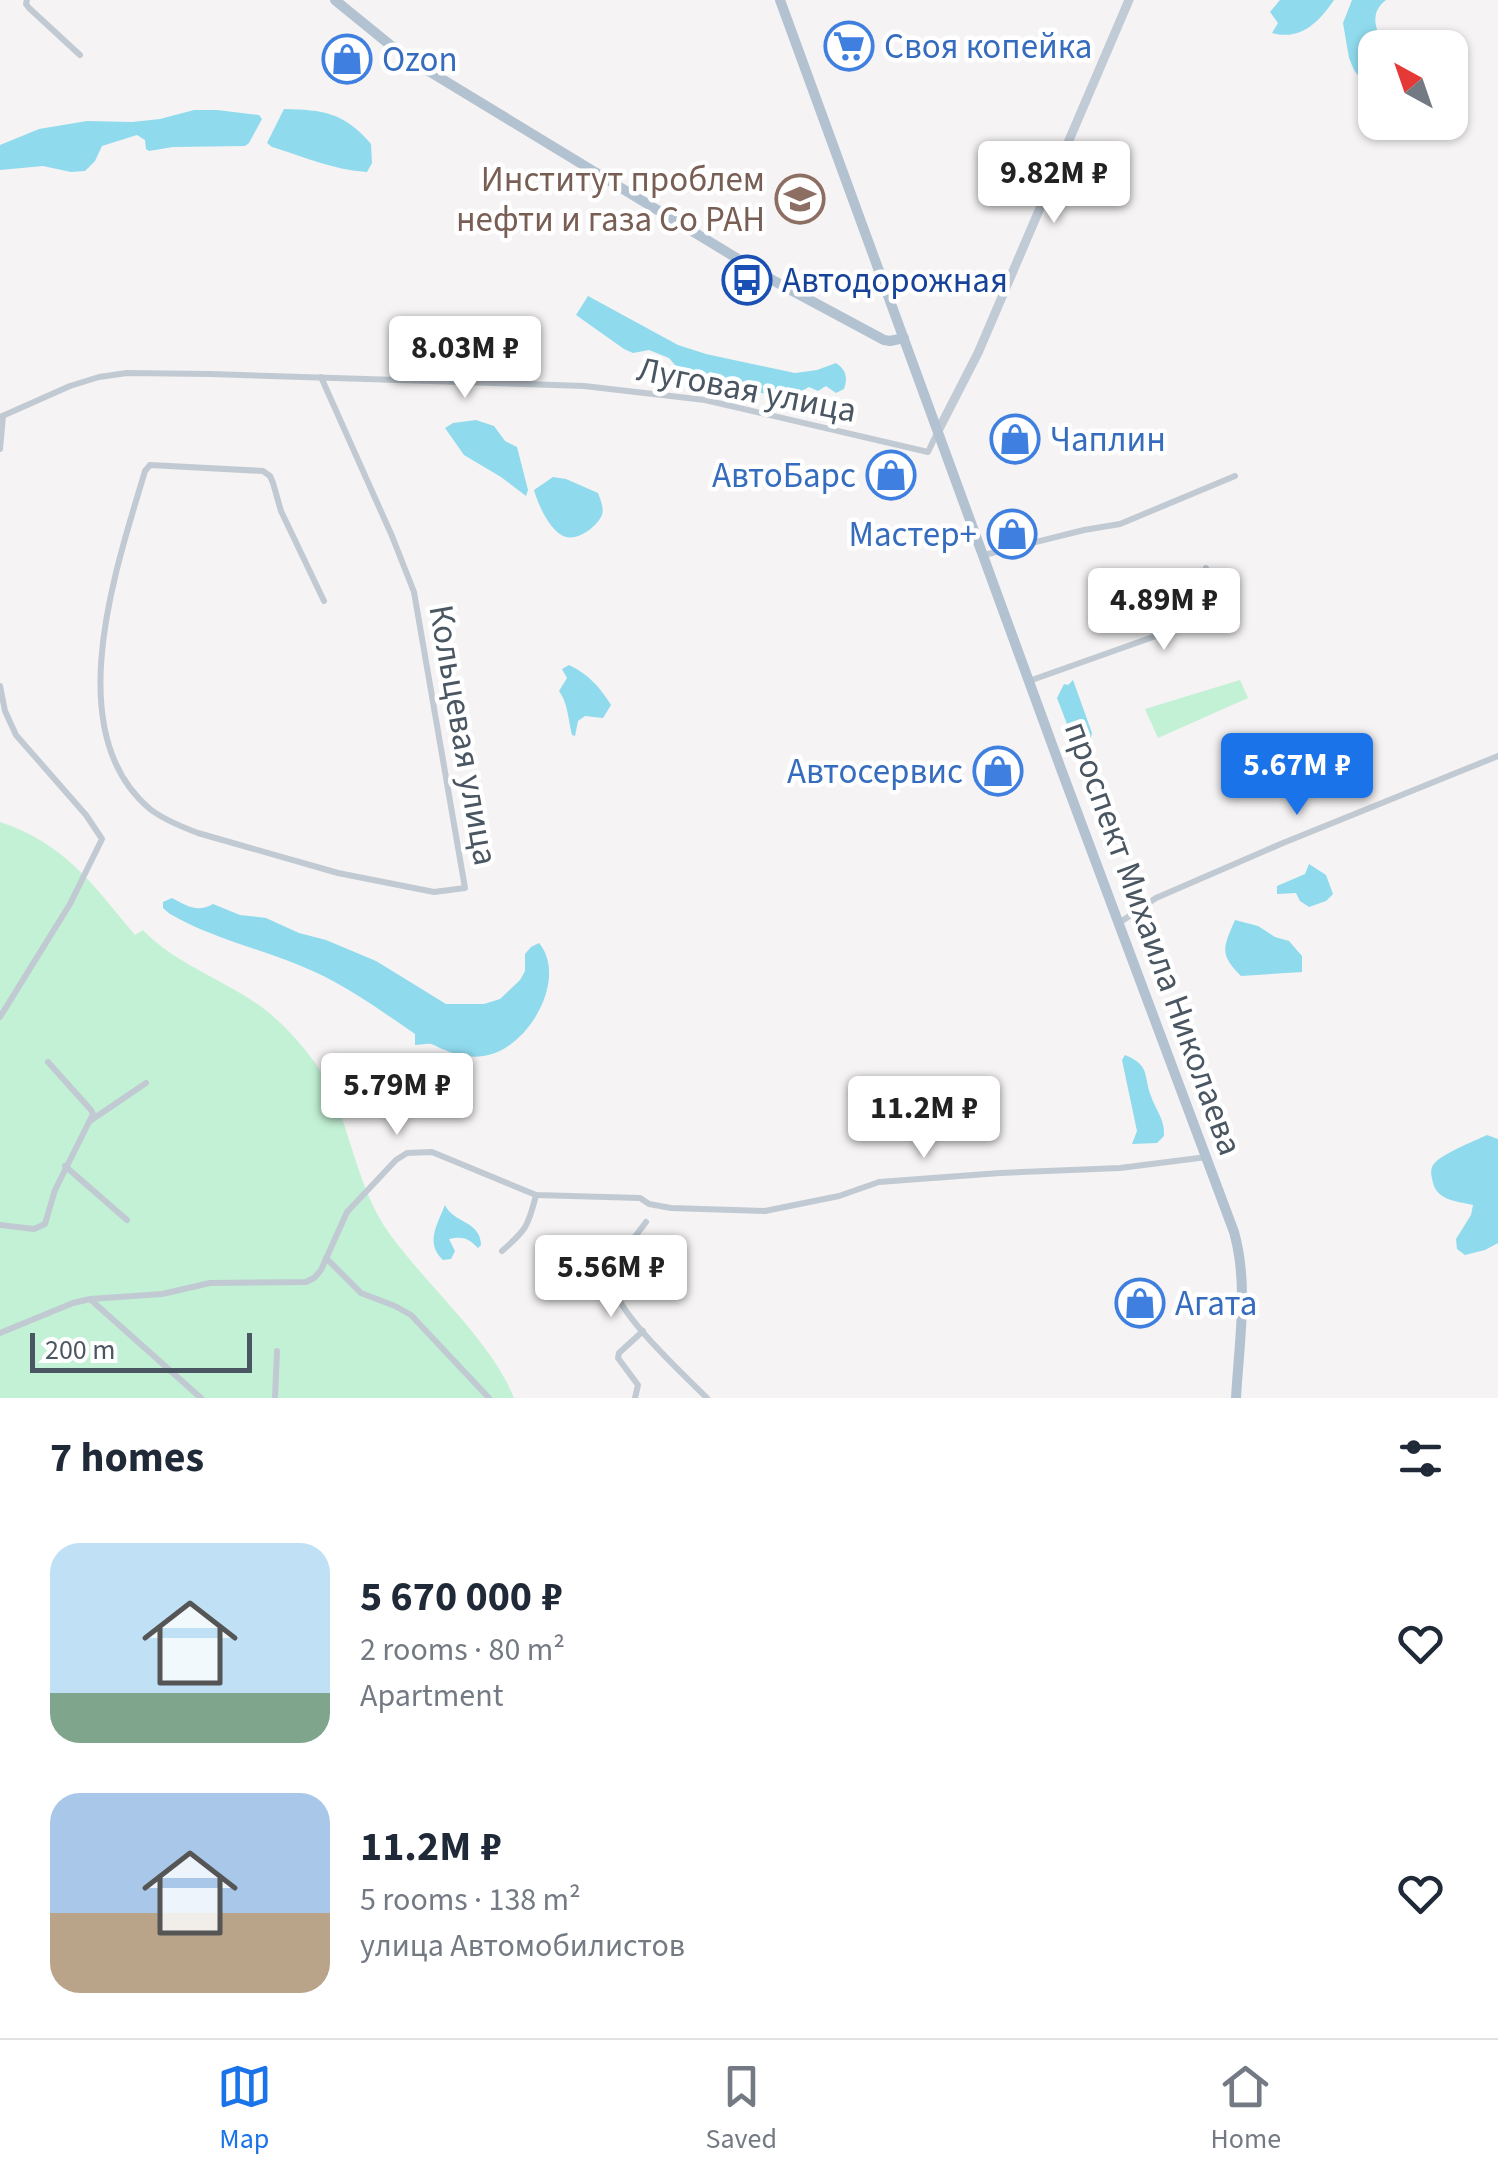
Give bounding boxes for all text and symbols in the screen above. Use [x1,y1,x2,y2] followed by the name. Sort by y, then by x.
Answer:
[823,20,875,72] supermarket icon: Своя копейка
[884,22,1092,72] place label: Своя копейка
[1358,30,1468,140] north arrow
[1358,30,1468,140] map controls
[321,33,373,85] shop icon: Ozon
[382,35,458,85] place label: Ozon
[962,141,1146,226] pin: 9.82M ₽
[1000,150,1108,196] text: 9.82M ₽
[456,155,765,245] place label: Институт проблем нефти и газа Со РАН
[774,173,826,225] school or university icon: Институт проблем нефти и газа Со РАН
[721,254,773,306] bus stop icon: Автодорожная
[782,256,1008,306] place label: Автодорожная
[373,316,557,401] pin: 8.03M ₽
[411,325,519,371] text: 8.03M ₽
[633,344,861,436] street label: Луговая улица
[989,413,1041,465] shop icon: Чаплин
[1050,415,1166,465] place label: Чаплин
[865,449,917,501] shop icon: АвтоБарс
[712,451,856,501] place label: АвтоБарс
[986,508,1038,560] shop icon: Мастер+
[849,510,977,560] place label: Мастер+
[1072,568,1256,653] pin: 4.89M ₽
[1110,577,1218,623] text: 4.89M ₽
[415,601,511,869] street label: Кольцевая улица
[1051,714,1255,1162] street label: проспект Михаила Николаева
[1205,733,1389,818] pin: 5.67M ₽
[1243,742,1351,788] text: 5.67M ₽
[972,745,1024,797] shop icon: Автосервис
[787,747,963,797] place label: Автосервис
[305,1053,489,1138] pin: 5.79M ₽
[343,1062,451,1108] text: 5.79M ₽
[832,1076,1016,1161] pin: 11.2M ₽
[870,1085,978,1131] text: 11.2M ₽
[519,1235,703,1320] pin: 5.56M ₽
[557,1244,665,1290] text: 5.56M ₽
[1114,1277,1166,1329] shop icon: Агата
[1175,1279,1257,1329] place label: Агата
[30,1328,252,1372] scale bar
[45,1330,116,1370] text: 200 m
[50,1428,204,1488] text: 7 homes
[1393,1431,1448,1486] icon: filters
[360,1567,563,1627] text: 5 670 000 ₽
[130,1583,250,1703] icon: home
[1393,1616,1448,1671] icon: heart
[360,1627,565,1673] text: 2 rooms · 80 m²
[360,1673,503,1719] text: Apartment
[360,1817,502,1877] text: 11.2M ₽
[130,1833,250,1953] icon: home
[1393,1866,1448,1921] icon: heart
[360,1877,581,1923] text: 5 rooms · 138 m²
[360,1923,685,1969] text: улица Автомобилистов
[217,2059,272,2159] tab: Map
[705,2059,777,2159] tab: Saved
[1211,2059,1281,2159] tab: Home

